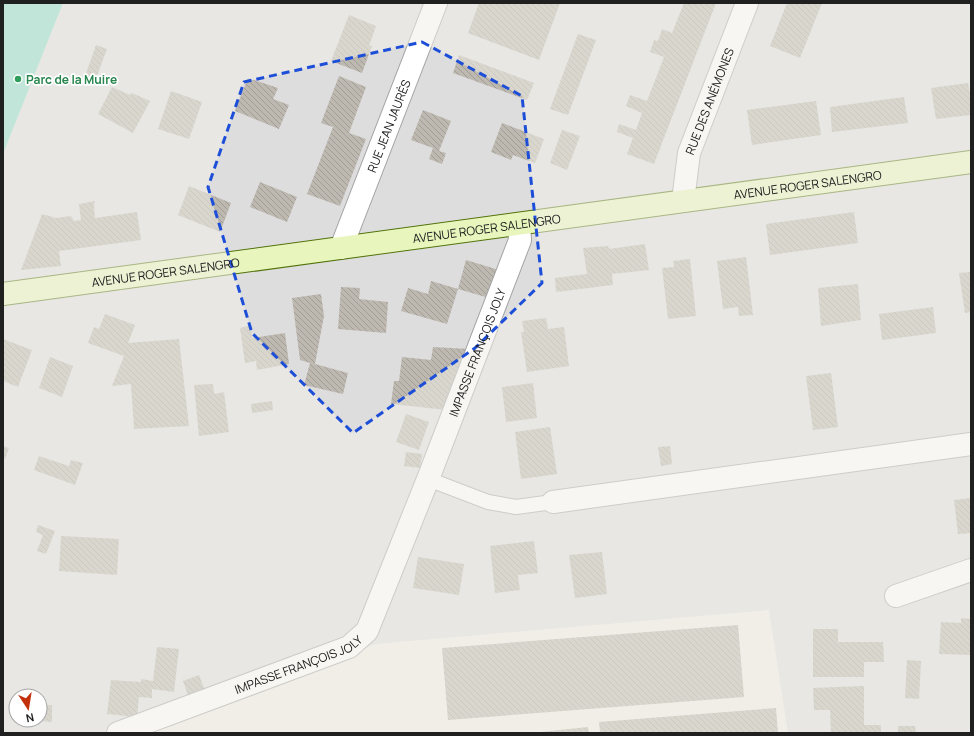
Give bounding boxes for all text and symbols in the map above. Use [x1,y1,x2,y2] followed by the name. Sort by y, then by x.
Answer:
[681,45,737,157] street label: RUE DES ANÉMONES
[26,71,117,88] place label: Parc de la Muire
[13,74,23,84] marker: Parc de la Muire
[363,77,414,175] street label: RUE JEAN JAURÈS
[732,166,883,203] street label: AVENUE ROGER SALENGRO
[411,210,562,247] street label: AVENUE ROGER SALENGRO
[90,253,241,290] street label: AVENUE ROGER SALENGRO
[444,285,509,419] street label: IMPASSE FRANÇOIS JOLY
[232,631,366,697] street label: IMPASSE FRANÇOIS JOLY
[8,688,48,728] north arrow
[25,710,36,726] text: N

